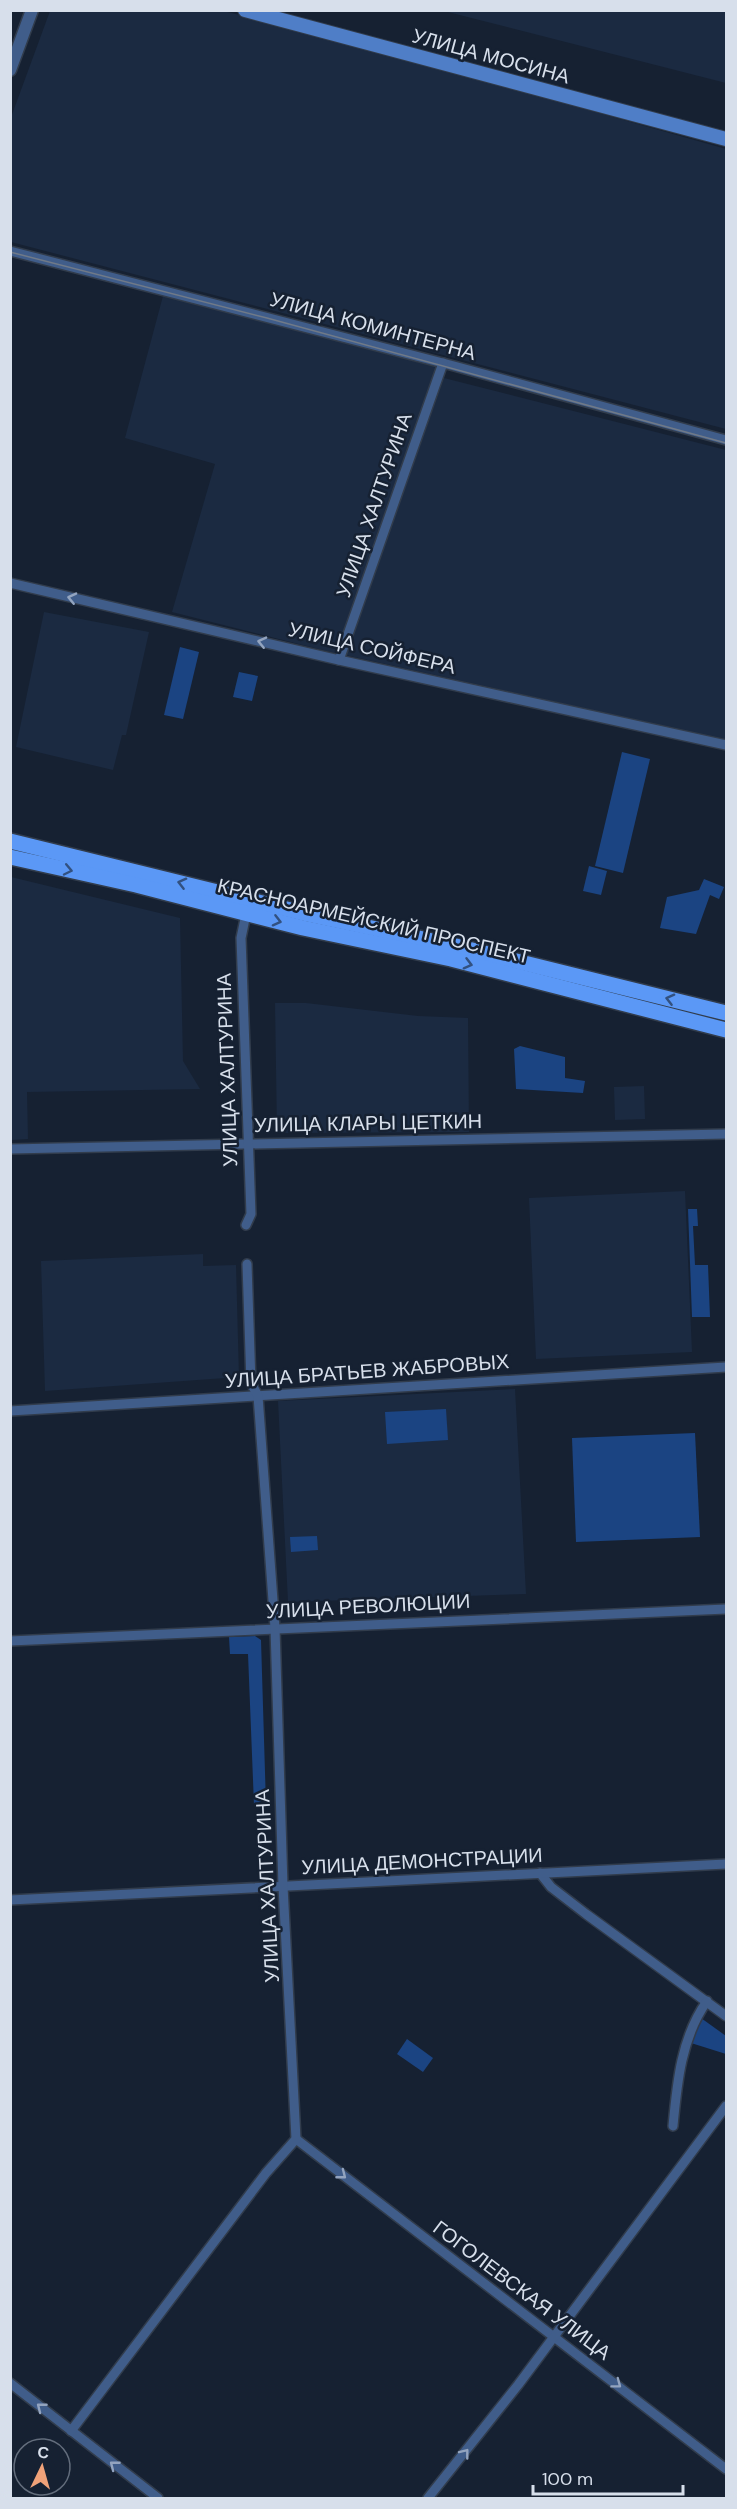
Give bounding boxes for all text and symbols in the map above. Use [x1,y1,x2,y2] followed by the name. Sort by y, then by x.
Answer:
[409,23,573,90] street label: УЛИЦА МОСИНА
[267,286,479,366] street label: УЛИЦА КОМИНТЕРНА
[330,409,418,601] street label: УЛИЦА ХАЛТУРИНА
[67,592,77,605] one-way arrow
[286,616,459,680] street label: УЛИЦА СОЙФЕРА
[257,636,267,649] one-way arrow
[62,863,72,876] one-way arrow
[215,872,533,970] street label: КРАСНОАРМЕЙСКИЙ ПРОСПЕКТ
[178,878,188,891] one-way arrow
[272,914,282,927] one-way arrow
[463,956,473,969] one-way arrow
[211,972,243,1167] street label: УЛИЦА ХАЛТУРИНА
[665,994,675,1007] one-way arrow
[254,1108,482,1138] street label: УЛИЦА КЛАРЫ ЦЕТКИН
[224,1348,510,1394] street label: УЛИЦА БРАТЬЕВ ЖАБРОВЫХ
[265,1588,471,1624] street label: УЛИЦА РЕВОЛЮЦИИ
[249,1788,285,1983] street label: УЛИЦА ХАЛТУРИНА
[301,1842,543,1880] street label: УЛИЦА ДЕМОНСТРАЦИИ
[335,2167,346,2178] one-way arrow
[428,2215,617,2366] street label: ГОГОЛЕВСКАЯ УЛИЦА
[610,2377,621,2388] one-way arrow
[36,2403,47,2414] one-way arrow
[12,2437,72,2497] north arrow
[37,2442,50,2464] text: С
[457,2448,468,2459] one-way arrow
[533,2458,683,2496] scale bar
[110,2461,121,2472] one-way arrow
[542,2467,593,2491] text: 100 m

